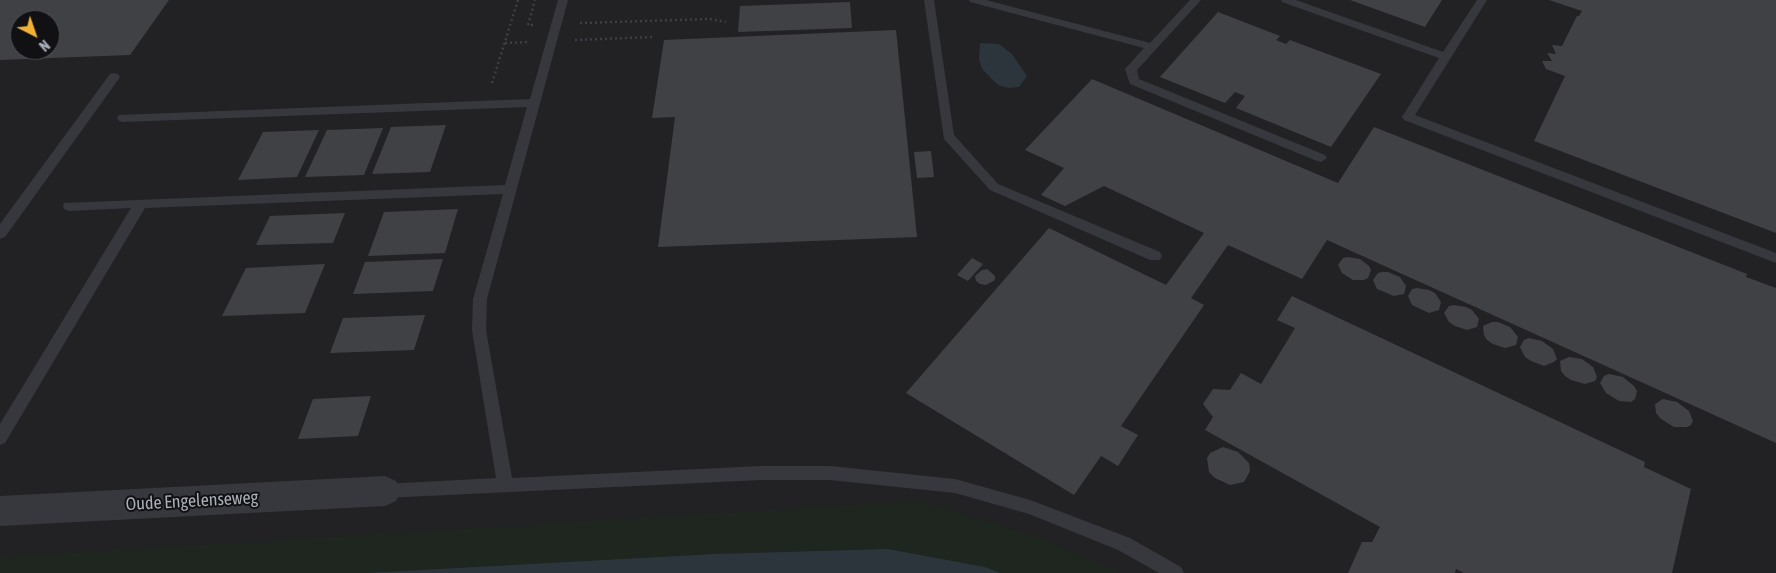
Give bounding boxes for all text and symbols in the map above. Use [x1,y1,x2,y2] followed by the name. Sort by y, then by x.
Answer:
[10,10,60,60] north arrow
[36,37,53,54] text: N
[125,487,259,515] street label: Oude Engelenseweg

